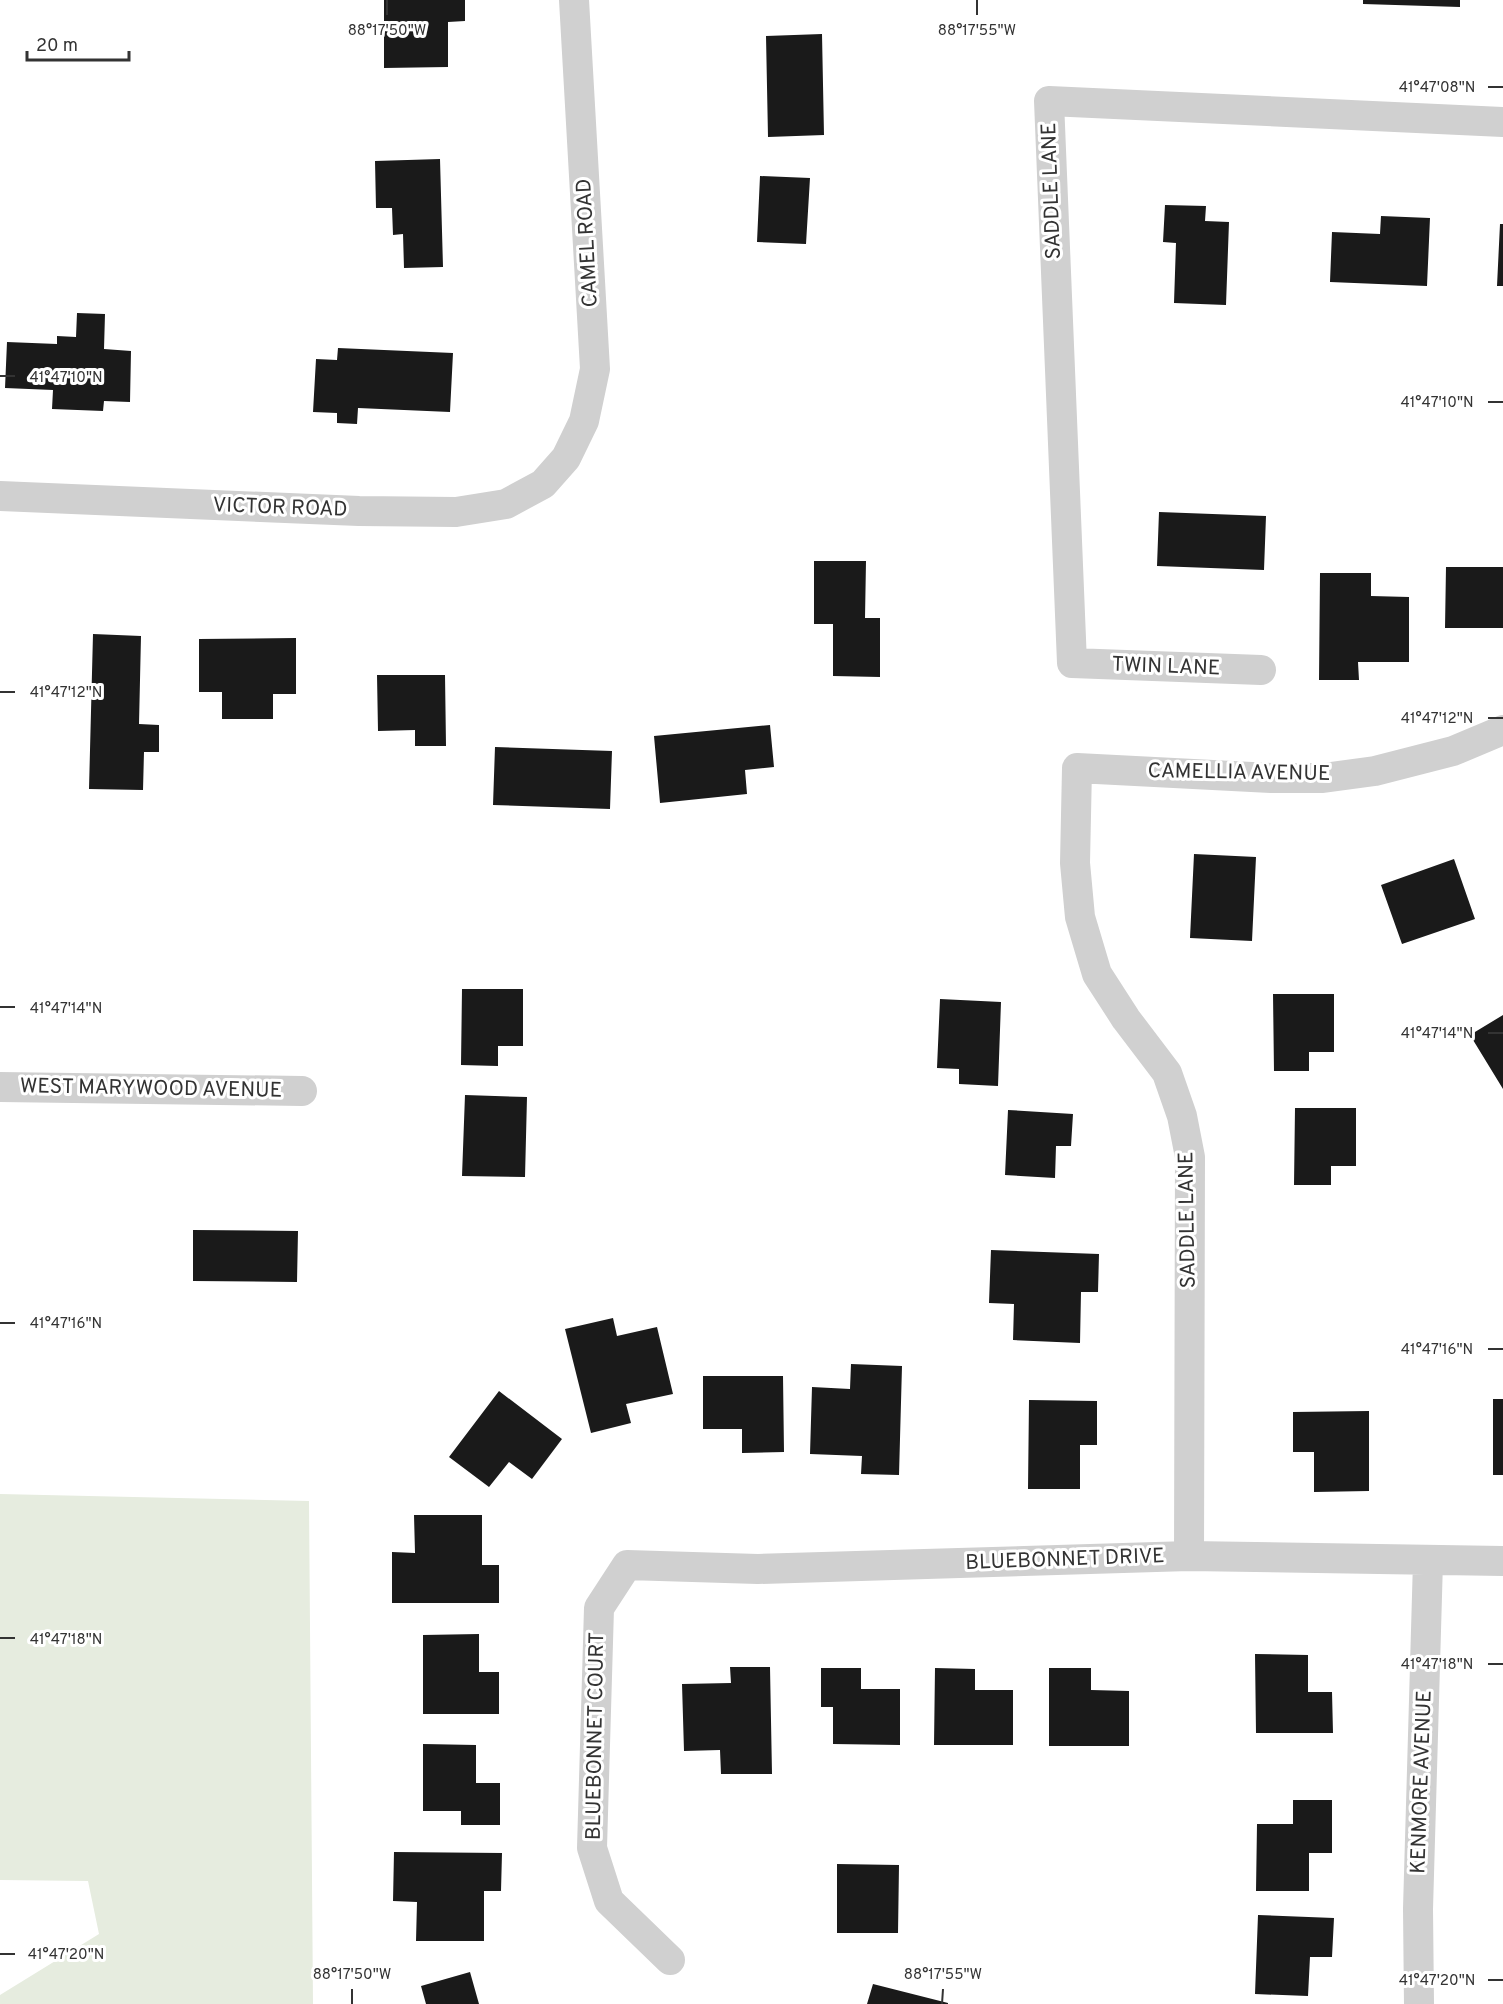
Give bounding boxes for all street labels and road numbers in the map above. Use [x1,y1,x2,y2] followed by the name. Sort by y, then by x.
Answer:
[1036,122,1068,260] street label: SADDLE LANE
[571,178,605,308] street label: CAMEL ROAD
[212,492,348,524] street label: VICTOR ROAD
[1111,652,1221,682] street label: TWIN LANE
[1147,758,1331,788] street label: CAMELLIA AVENUE
[20,1073,282,1105] street label: WEST MARYWOOD AVENUE
[1173,1151,1203,1289] street label: SADDLE LANE
[965,1543,1165,1577] street label: BLUEBONNET DRIVE
[581,1632,611,1840] street label: BLUEBONNET COURT
[1405,1690,1439,1874] street label: KENMORE AVENUE

